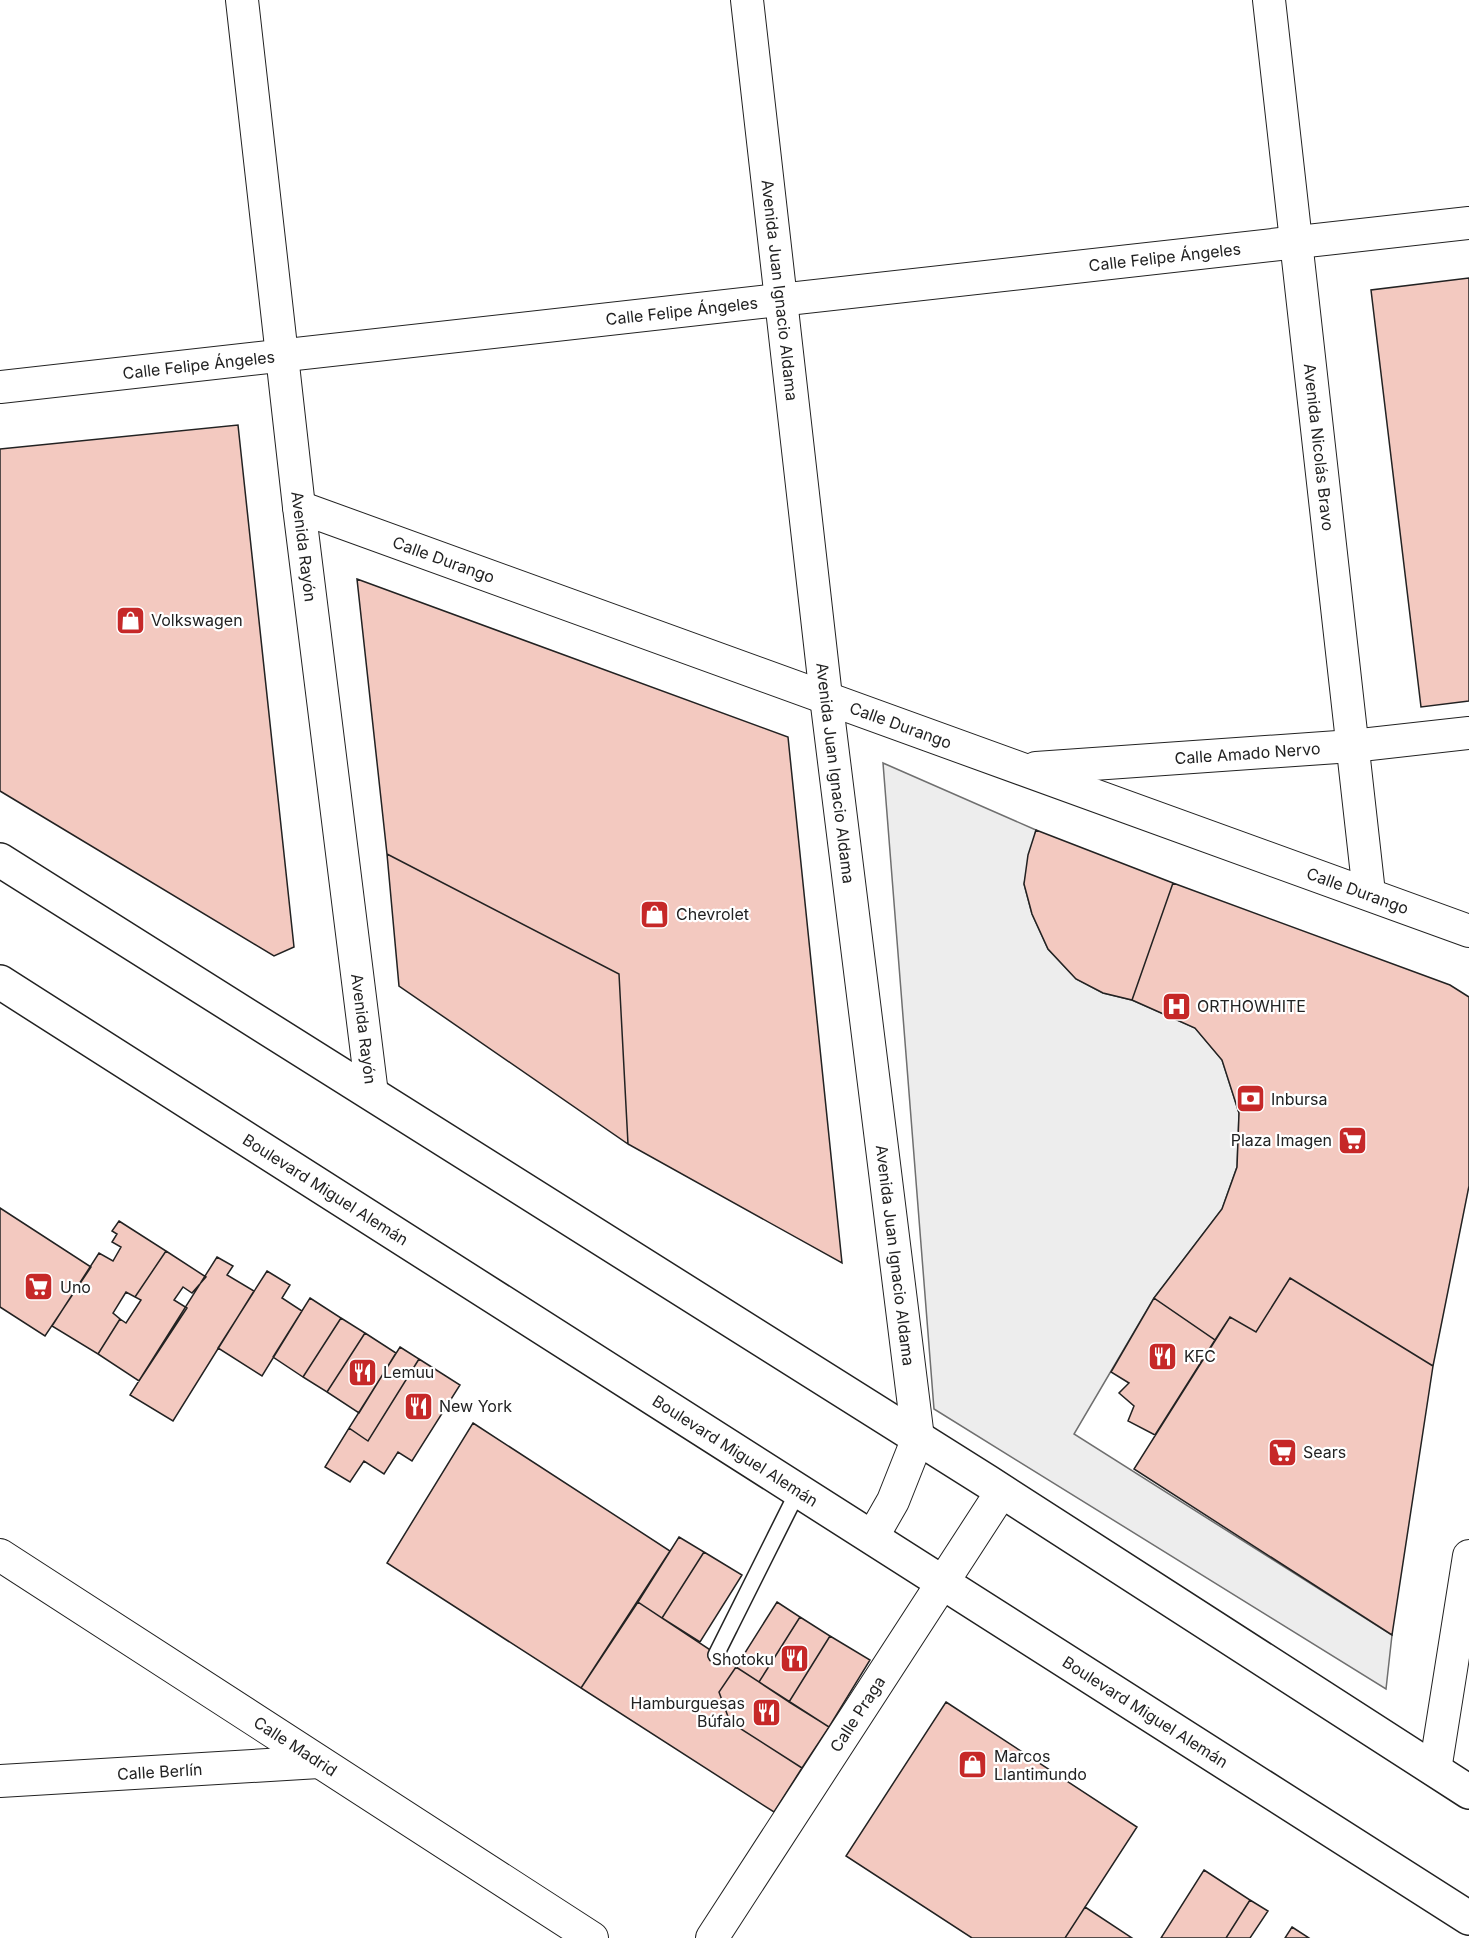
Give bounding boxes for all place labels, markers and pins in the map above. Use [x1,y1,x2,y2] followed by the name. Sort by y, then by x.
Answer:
[114,604,146,636] shop icon: Volkswagen
[151,610,243,630] place label: Volkswagen
[639,898,671,930] shop icon: Chevrolet
[676,904,749,924] place label: Chevrolet
[1160,990,1192,1022] hospital icon: ORTHOWHITE
[1197,996,1306,1016] place label: ORTHOWHITE
[1234,1083,1266,1115] bank icon: Inbursa
[1271,1089,1327,1109] place label: Inbursa
[1337,1124,1369,1156] supermarket icon: Plaza Imagen
[1231,1130,1332,1150] place label: Plaza Imagen
[23,1271,55,1303] supermarket icon: Uno
[60,1277,91,1297] place label: Uno
[1147,1340,1179,1372] restaurant icon: KFC
[1184,1346,1216,1366] place label: KFC
[346,1356,378,1388] restaurant icon: Lemuu
[383,1362,434,1382] place label: Lemuu
[402,1390,434,1422] restaurant icon: New York
[439,1396,512,1416] place label: New York
[1266,1436,1298,1468] supermarket icon: Sears
[1303,1442,1346,1462] place label: Sears
[779,1643,811,1675] restaurant icon: Shotoku
[712,1649,774,1669] place label: Shotoku
[631,1693,745,1731] place label: Hamburguesas Búfalo
[750,1696,782,1728] restaurant icon: Hamburguesas Búfalo
[994,1746,1087,1784] place label: Marcos Llantimundo
[957,1749,989,1781] shop icon: Marcos Llantimundo

